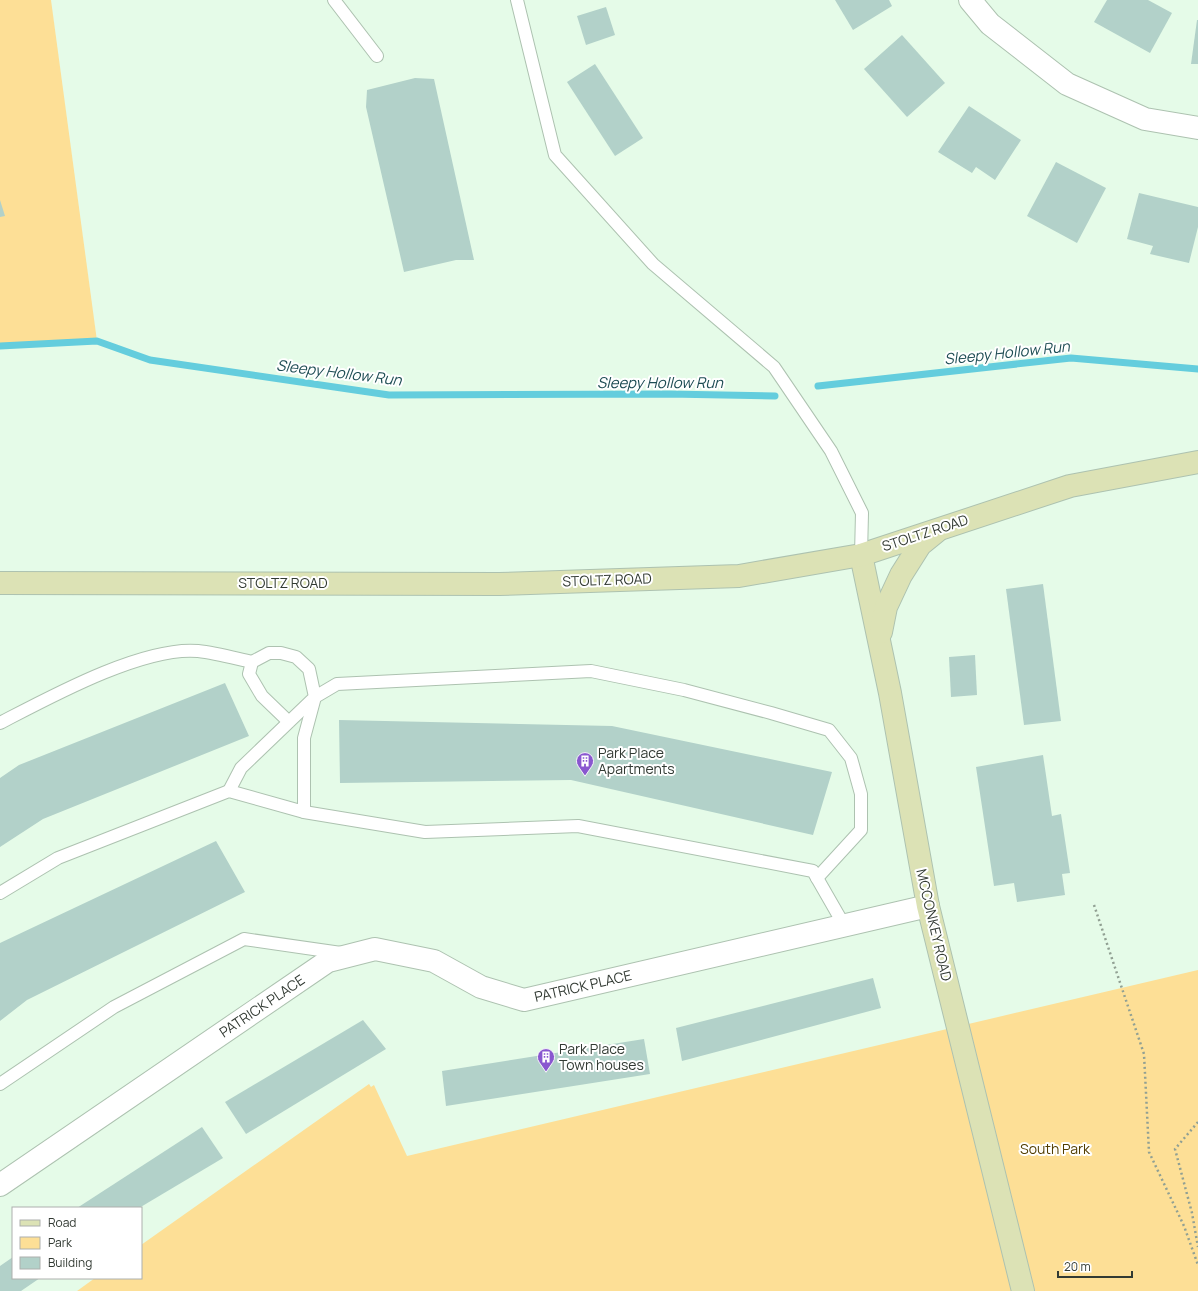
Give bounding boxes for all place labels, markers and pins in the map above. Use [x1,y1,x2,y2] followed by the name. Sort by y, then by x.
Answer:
[598,743,675,778] place label: Park Place Apartments
[575,751,595,776] building icon: Park Place Apartments
[559,1039,644,1074] place label: Park Place Town houses
[536,1047,556,1072] building icon: Park Place Town houses

